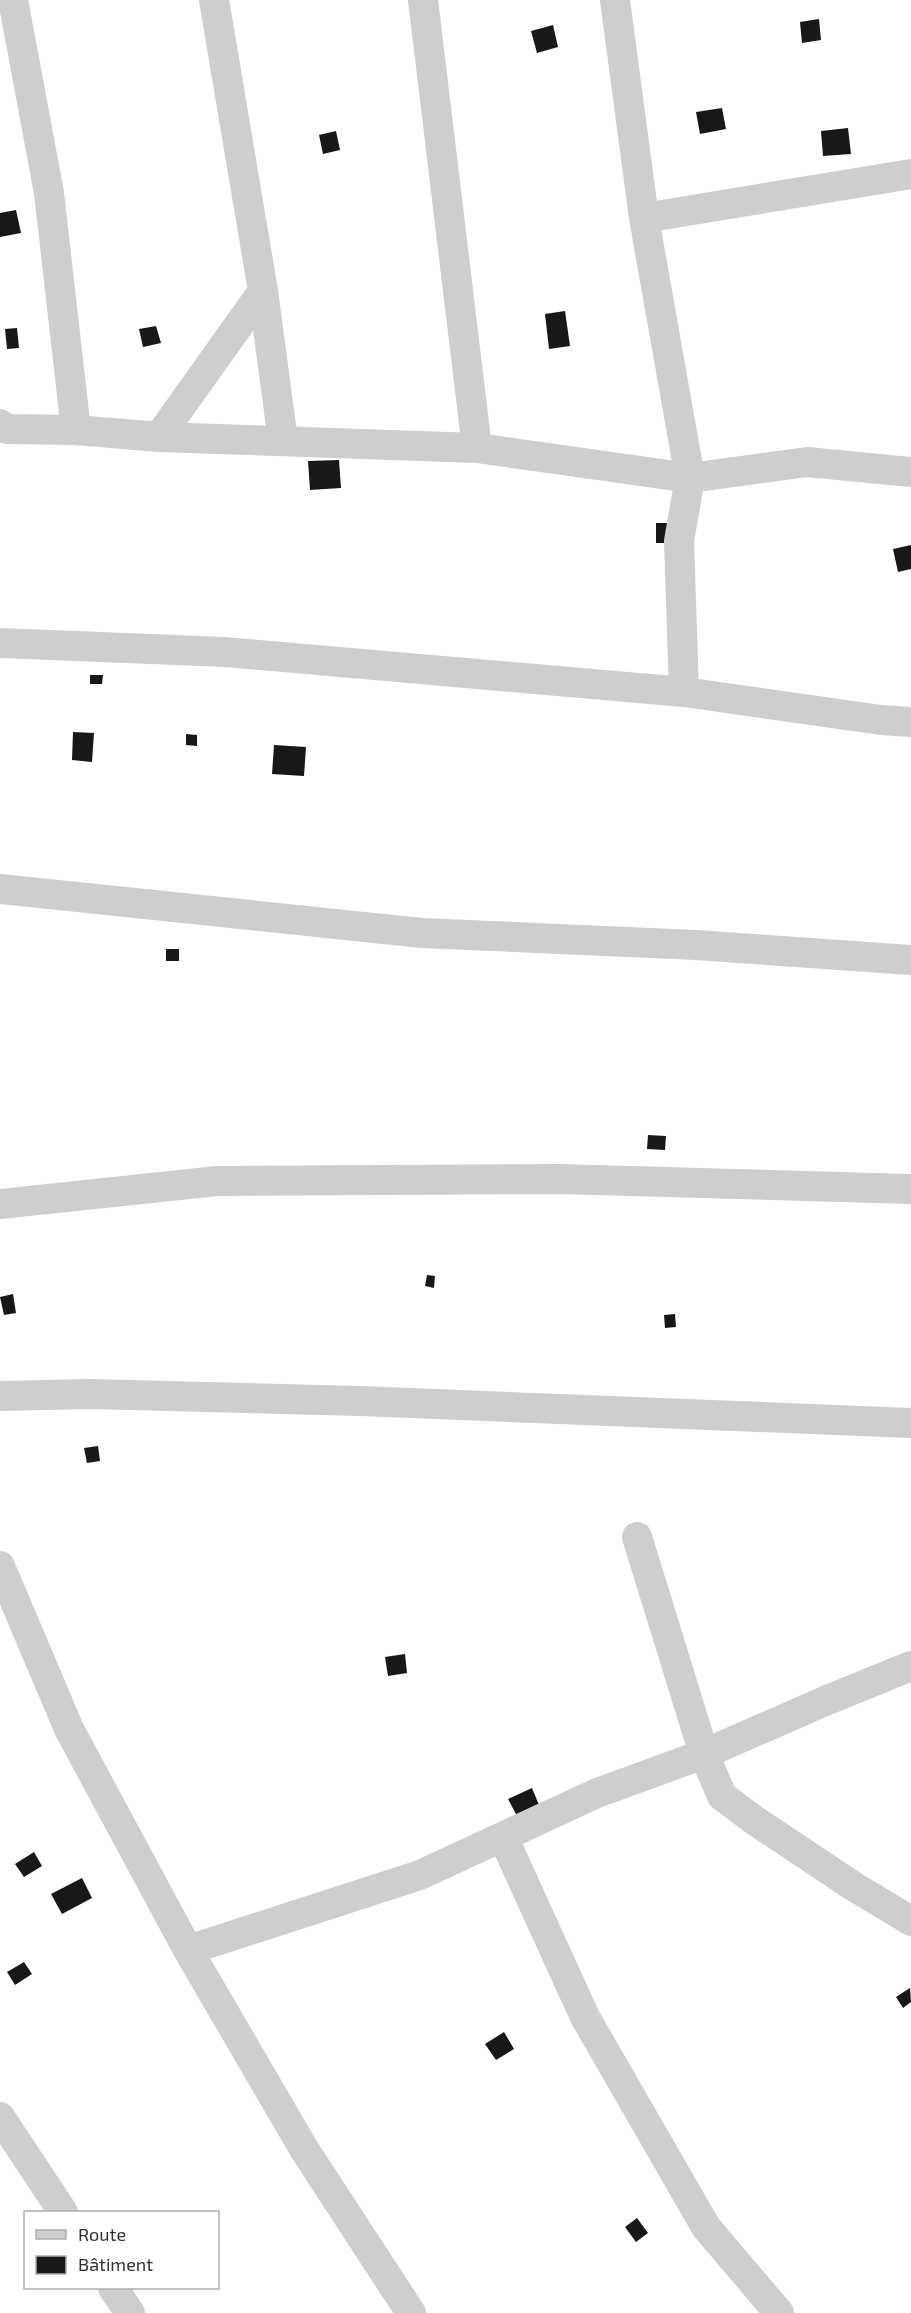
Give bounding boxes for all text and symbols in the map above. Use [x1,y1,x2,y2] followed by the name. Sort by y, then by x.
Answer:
[24,2211,219,2289] legend
[78,2223,126,2245] text: Route
[78,2253,153,2275] text: Bâtiment

